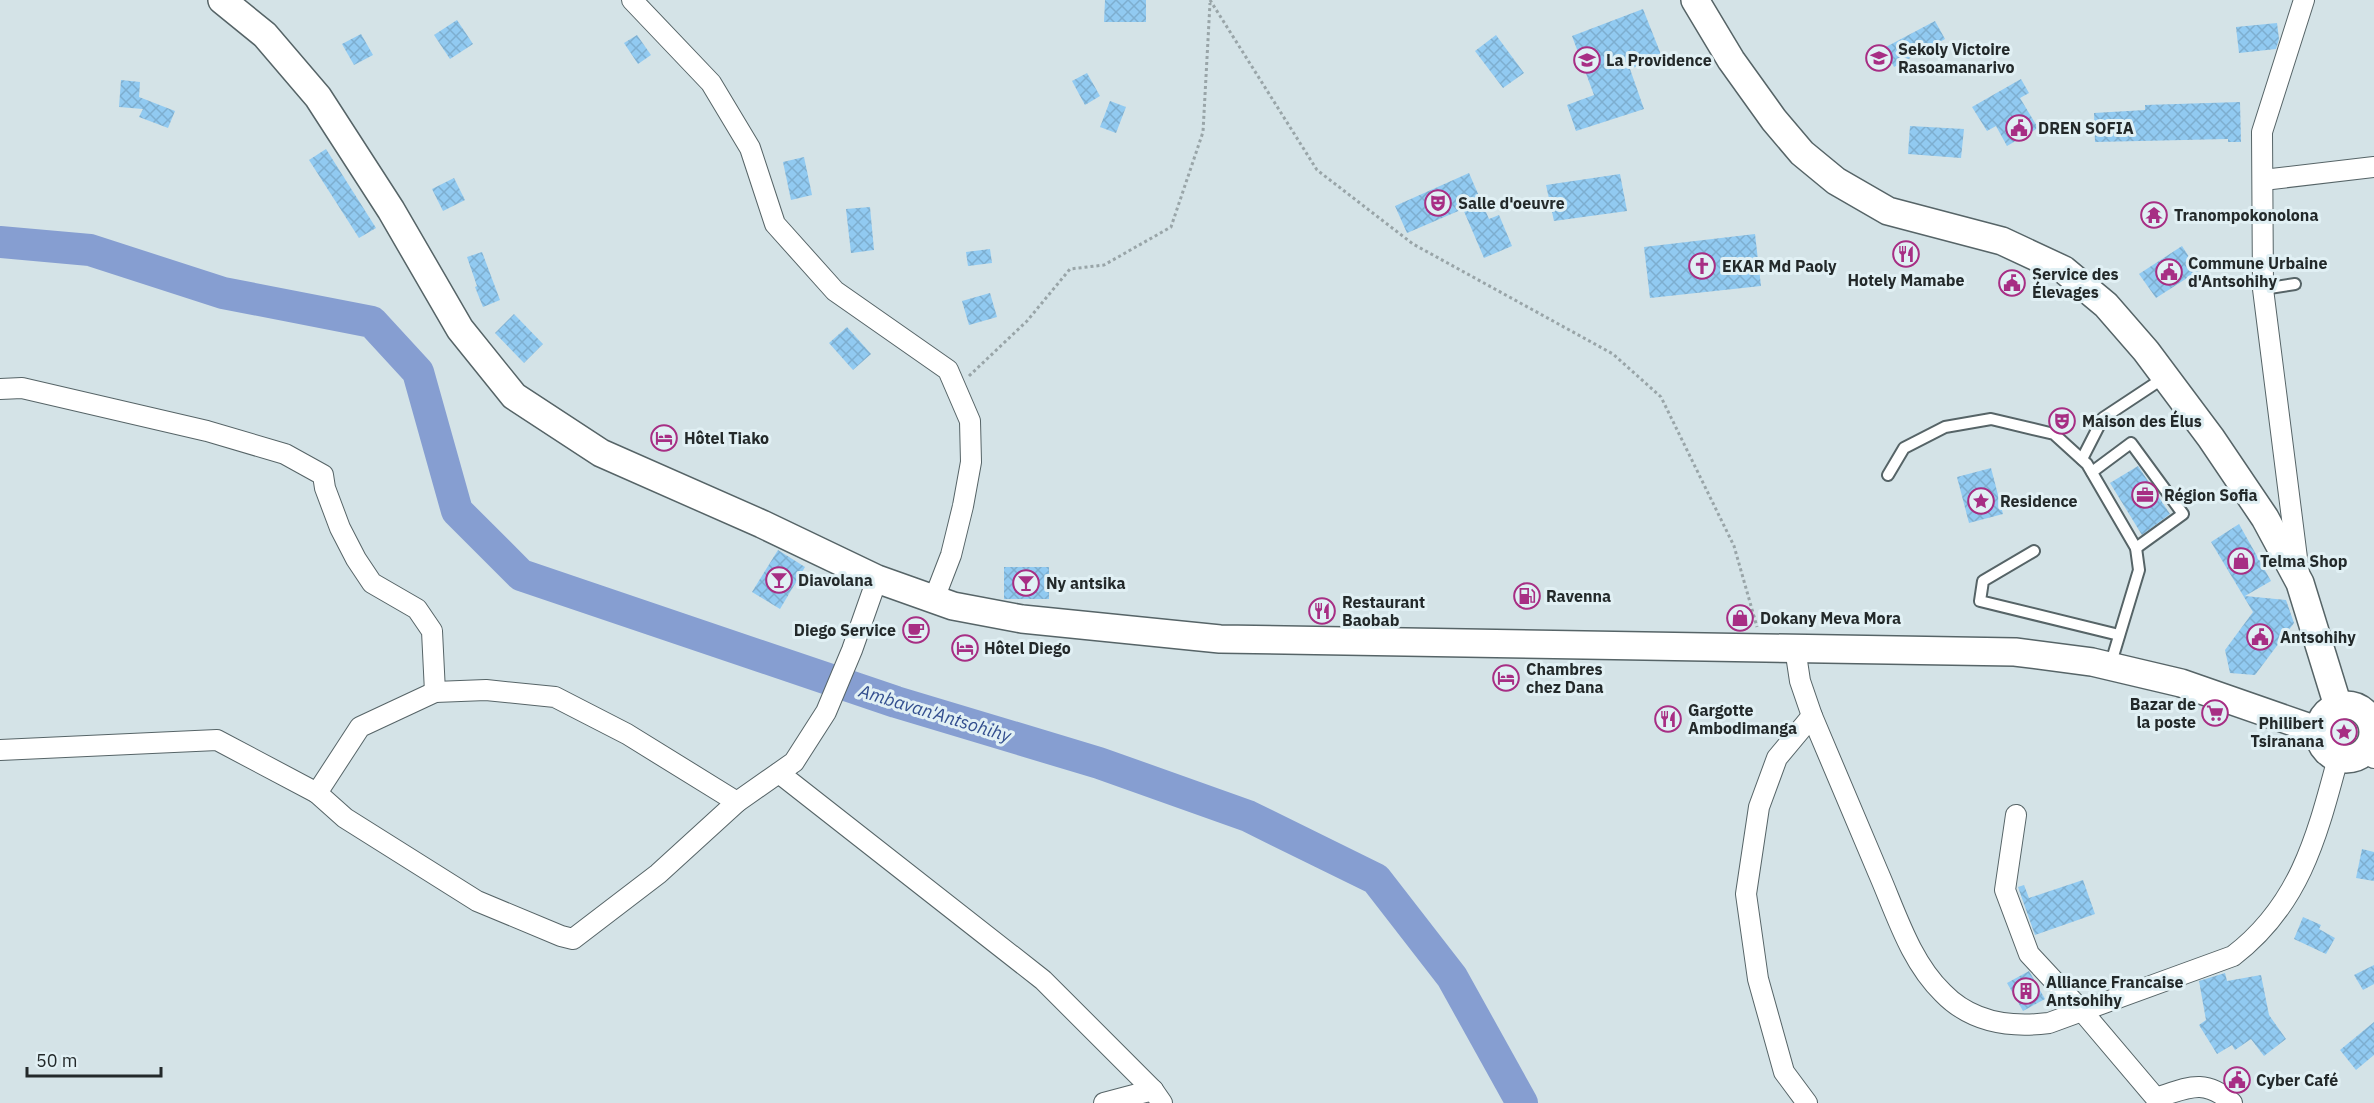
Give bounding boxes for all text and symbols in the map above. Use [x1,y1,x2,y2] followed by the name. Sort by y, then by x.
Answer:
[1898,39,2015,77] place label: Sekoly Victoire Rasoamanarivo
[1864,43,1894,73] school or university icon: Sekoly Victoire Rasoamanarivo
[1572,45,1602,75] school or university icon: La Providence
[1606,50,1712,70] place label: La Providence
[2004,113,2034,143] public building icon: DREN SOFIA
[2038,118,2134,138] place label: DREN SOFIA
[1423,188,1453,218] theatre icon: Salle d'oeuvre
[1458,193,1565,213] place label: Salle d'oeuvre
[2139,200,2169,230] temple icon: Tranompokonolona
[2174,205,2318,225] place label: Tranompokonolona
[1891,239,1921,269] restaurant icon: Hotely Mamabe
[1687,251,1717,281] church icon: EKAR Md Paoly
[2188,253,2327,291] place label: Commune Urbaine d'Antsohihy
[1722,256,1837,276] place label: EKAR Md Paoly
[2154,257,2184,287] public building icon: Commune Urbaine d'Antsohihy
[2032,264,2118,302] place label: Service des Élevages
[1997,268,2027,298] public building icon: Service des Élevages
[1848,270,1964,290] place label: Hotely Mamabe
[2047,406,2077,436] theatre icon: Maison des Élus
[2082,410,2202,431] place label: Maison des Élus
[649,423,679,453] hotel icon: Hôtel Tiako
[684,428,769,448] place label: Hôtel Tiako
[2130,480,2160,510] office icon: Région Sofia
[2164,485,2258,505] place label: Région Sofia
[1966,486,1996,516] place icon: Residence
[2000,491,2078,511] place label: Residence
[2226,546,2256,576] shop icon: Telma Shop
[2260,551,2348,571] place label: Telma Shop
[764,565,794,595] bar icon: Diavolana
[1011,568,1041,598] bar icon: Ny antsika
[798,570,873,590] place label: Diavolana
[1046,573,1126,593] place label: Ny antsika
[1512,581,1542,611] fuel station icon: Ravenna
[1546,586,1611,606] place label: Ravenna
[1342,592,1425,630] place label: Restaurant Baobab
[1307,596,1337,626] restaurant icon: Restaurant Baobab
[1725,603,1755,633] shop icon: Dokany Meva Mora
[1760,608,1901,628] place label: Dokany Meva Mora
[901,615,931,645] cafe icon: Diego Service
[794,620,896,640] place label: Diego Service
[2245,622,2275,652] public building icon: Antsohihy
[2280,627,2356,647] place label: Antsohihy
[950,633,980,663] hotel icon: Hôtel Diego
[984,638,1071,658] place label: Hôtel Diego
[1526,659,1604,697] place label: Chambres chez Dana
[1491,663,1521,693] hotel icon: Chambres chez Dana
[855,679,1015,747] water label: Ambavan'Antsohihy
[2130,694,2196,732] place label: Bazar de la poste
[2200,698,2230,728] supermarket icon: Bazar de la poste
[1688,700,1797,738] place label: Gargotte Ambodimanga
[1653,704,1683,734] restaurant icon: Gargotte Ambodimanga
[2251,713,2324,751] place label: Philibert Tsiranana
[2329,717,2359,747] place icon: Philibert Tsiranana
[2046,972,2183,1010] place label: Alliance Francaise Antsohihy
[2011,976,2041,1006] building icon: Alliance Francaise Antsohihy
[27,1040,160,1078] scale bar
[36,1049,78,1072] text: 50 m
[2222,1065,2252,1095] public building icon: Cyber Café
[2256,1070,2338,1090] place label: Cyber Café

